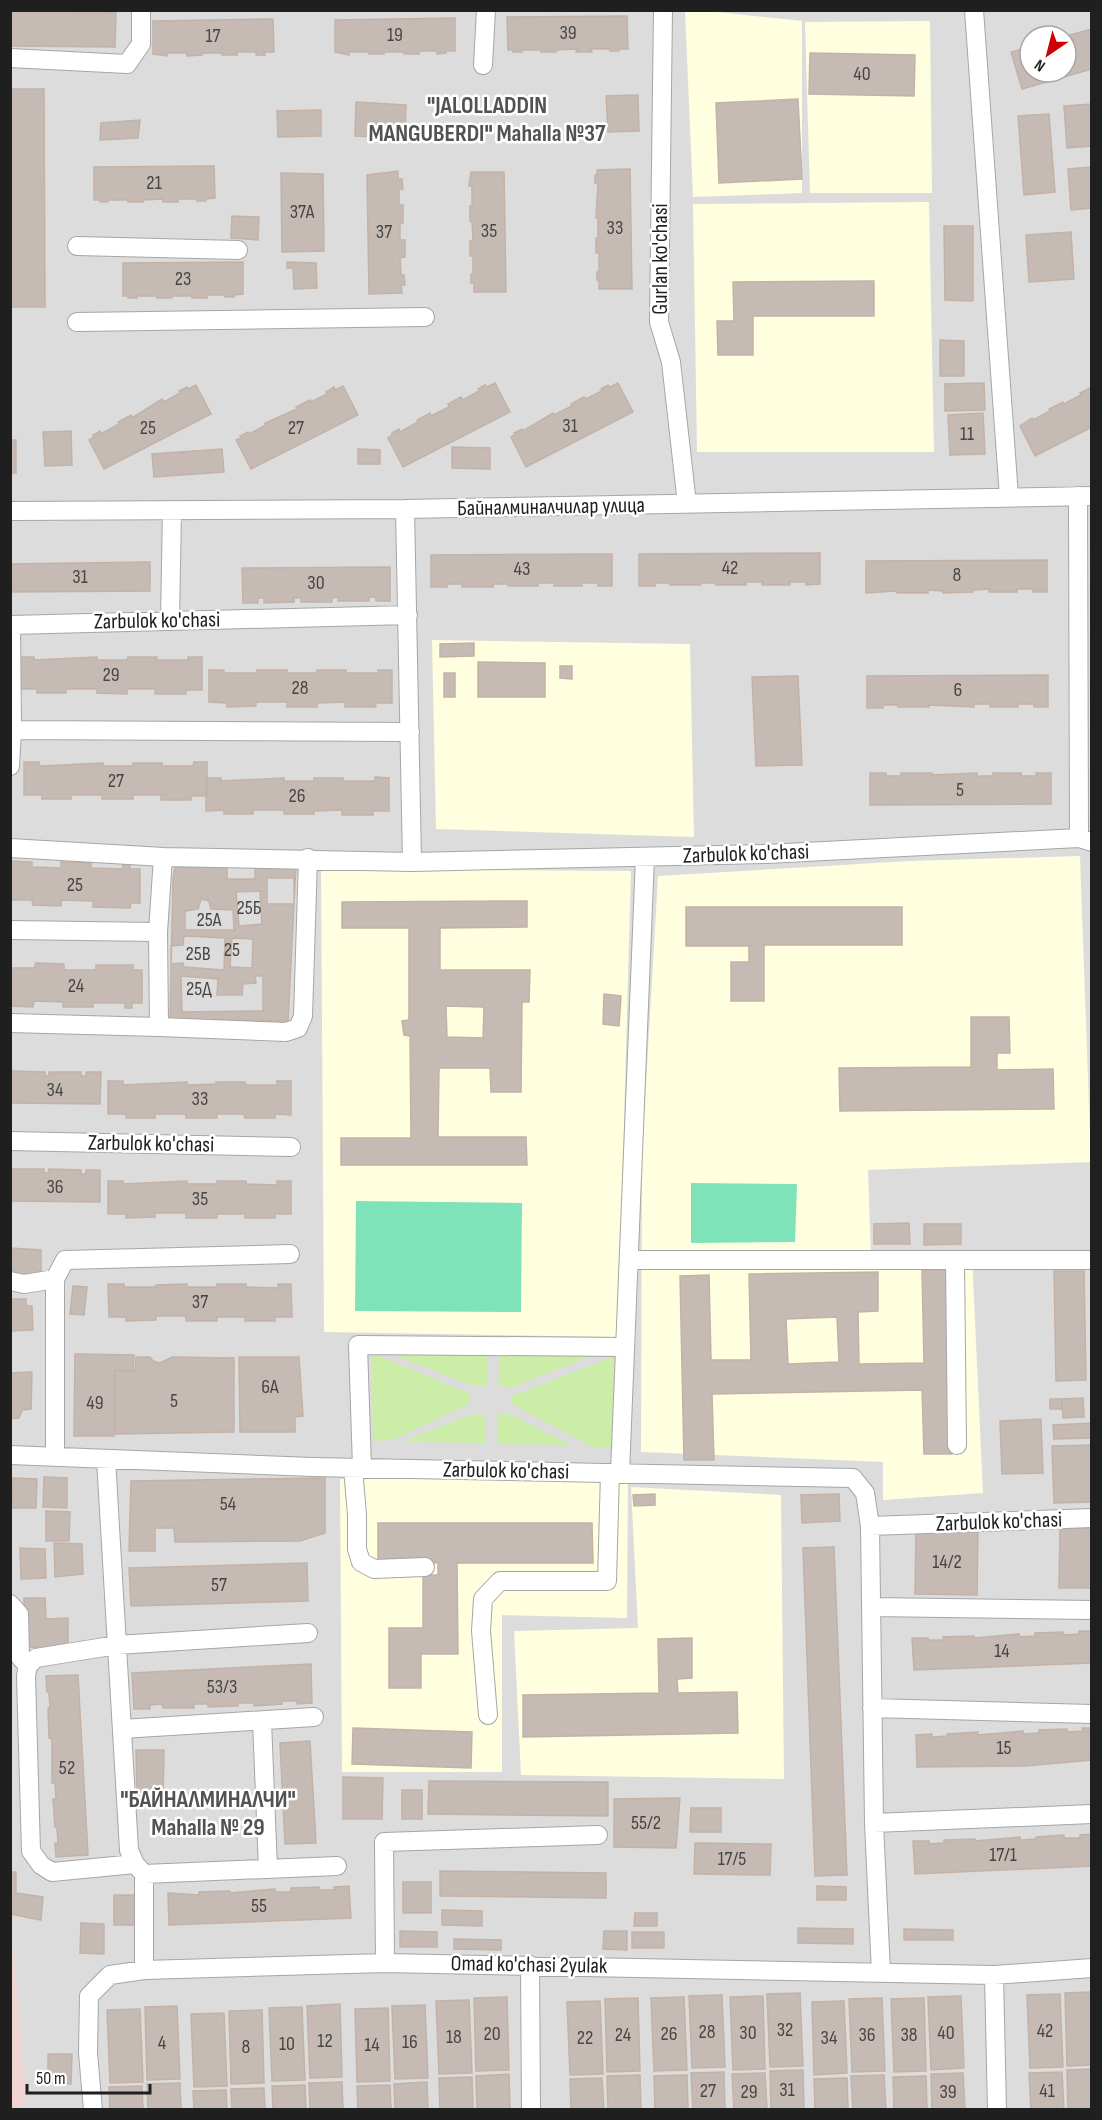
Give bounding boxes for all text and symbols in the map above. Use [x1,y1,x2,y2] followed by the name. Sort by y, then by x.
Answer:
[559,21,577,45] house number: 39
[387,23,403,47] house number: 19
[206,24,220,48] house number: 17
[1018,24,1078,84] north arrow
[1031,55,1049,75] text: N
[853,62,871,86] house number: 40
[369,91,606,148] district label: "JALOLLADDIN MANGUBERDI" Mahalla №37
[146,171,162,195] house number: 21
[290,200,315,224] house number: 37А
[647,203,674,315] street label: Gurlan ko'chasi
[607,216,623,240] house number: 33
[481,219,497,243] house number: 35
[376,220,392,244] house number: 37
[175,267,191,291] house number: 23
[562,414,578,438] house number: 31
[140,416,156,440] house number: 25
[288,416,304,440] house number: 27
[960,422,974,446] house number: 11
[457,492,645,522] street label: Байналминалчилар улица
[722,556,738,580] house number: 42
[514,557,530,581] house number: 43
[953,563,961,587] house number: 8
[72,565,88,589] house number: 31
[307,571,325,595] house number: 30
[94,606,220,636] street label: Zarbulok ko'chasi
[102,663,120,687] house number: 29
[292,676,309,700] house number: 28
[954,678,962,702] house number: 6
[108,769,124,793] house number: 27
[956,778,964,802] house number: 5
[289,784,306,808] house number: 26
[682,838,810,870] street label: Zarbulok ko'chasi
[67,873,83,897] house number: 25
[236,896,262,920] house number: 25Б
[197,908,222,932] house number: 25А
[224,938,240,962] house number: 25
[185,942,211,966] house number: 25В
[68,974,84,998] house number: 24
[186,977,212,1001] house number: 25Д
[47,1078,63,1102] house number: 34
[192,1087,208,1111] house number: 33
[88,1129,214,1159] street label: Zarbulok ko'chasi
[46,1175,64,1199] house number: 36
[192,1187,208,1211] house number: 35
[192,1290,208,1314] house number: 37
[261,1375,279,1399] house number: 6A
[170,1389,178,1413] house number: 5
[86,1391,104,1415] house number: 49
[443,1456,569,1486] street label: Zarbulok ko'chasi
[220,1492,236,1516] house number: 54
[935,1506,1063,1538] street label: Zarbulok ko'chasi
[932,1550,962,1574] house number: 14/2
[211,1573,227,1597] house number: 57
[994,1639,1010,1663] house number: 14
[207,1675,237,1699] house number: 53/3
[996,1736,1012,1760] house number: 15
[59,1756,75,1780] house number: 52
[120,1785,296,1842] district label: "БАЙНАЛМИНАЛЧИ" Mahalla № 29
[631,1811,661,1835] house number: 55/2
[989,1843,1017,1867] house number: 17/1
[718,1847,746,1871] house number: 17/5
[251,1894,267,1918] house number: 55
[450,1950,608,1980] street label: Omad ko'chasi 2yulak
[777,2018,793,2042] house number: 32
[1037,2019,1053,2043] house number: 42
[699,2020,716,2044] house number: 28
[739,2021,757,2045] house number: 30
[937,2021,955,2045] house number: 40
[483,2022,501,2046] house number: 20
[661,2022,678,2046] house number: 26
[615,2023,631,2047] house number: 24
[858,2023,876,2047] house number: 36
[900,2023,918,2047] house number: 38
[446,2025,462,2049] house number: 18
[577,2026,593,2050] house number: 22
[821,2026,837,2050] house number: 34
[317,2029,333,2053] house number: 12
[402,2030,418,2054] house number: 16
[158,2031,166,2055] house number: 4
[279,2032,295,2056] house number: 10
[364,2033,380,2057] house number: 14
[242,2035,250,2059] house number: 8
[27,2057,150,2095] scale bar
[36,2068,66,2089] text: 50 m
[779,2078,795,2102] house number: 31
[700,2079,716,2103] house number: 27
[1039,2079,1055,2103] house number: 41
[740,2080,758,2104] house number: 29
[939,2080,957,2104] house number: 39

